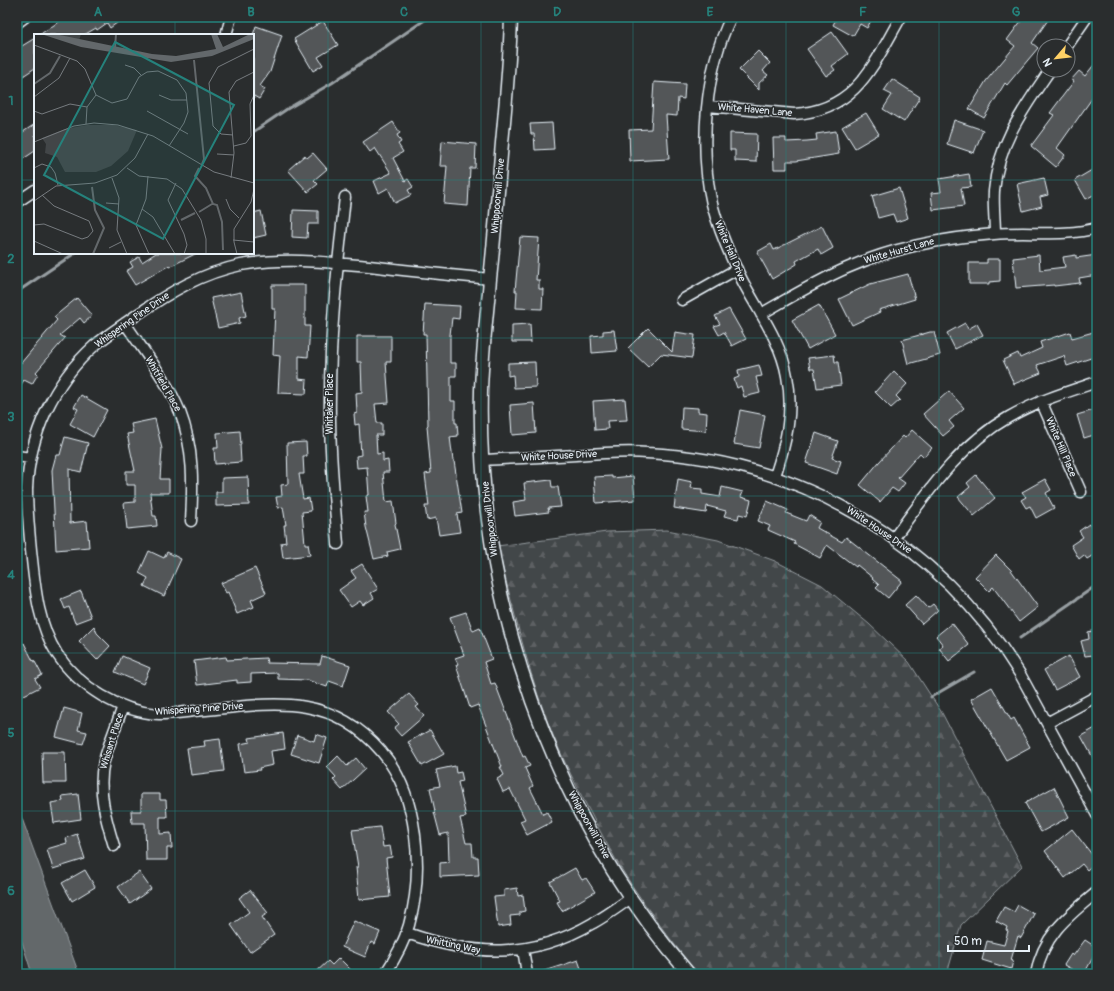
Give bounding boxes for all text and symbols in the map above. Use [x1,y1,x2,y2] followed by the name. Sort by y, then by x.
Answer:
[94,4,103,20] text: A
[247,4,255,20] text: B
[400,4,408,20] text: C
[553,4,561,20] text: D
[707,4,714,20] text: E
[859,4,867,20] text: F
[1012,4,1021,20] text: G
[34,34,254,254] inset map
[1036,38,1076,78] north arrow
[1040,56,1055,69] text: N
[8,93,14,109] text: 1
[717,101,793,119] street label: White Haven Lane
[489,158,507,234] street label: Whippoorwill Drive
[712,219,748,284] street label: White Hall Drive
[863,235,936,267] street label: White Hurst Lane
[7,251,15,267] text: 2
[92,290,172,350] street label: Whispering Pine Drive
[142,354,184,414] street label: Whitfield Place
[324,373,336,435] street label: Whitaker Place
[7,409,15,425] text: 3
[1043,415,1079,479] street label: White Hill Place
[521,448,597,464] street label: White House Drive
[479,481,501,557] street label: Whippoorwill Drive
[844,504,914,556] street label: White House Drive
[7,567,15,583] text: 4
[154,700,244,718] street label: Whispering Pine Drive
[98,711,126,771] street label: Whisant Place
[7,725,15,741] text: 5
[565,789,613,861] street label: Whippoorwill Drive
[7,883,15,899] text: 6
[948,927,1029,953] scale bar
[425,933,482,957] street label: Whitting Way
[954,934,982,949] text: 50 m

